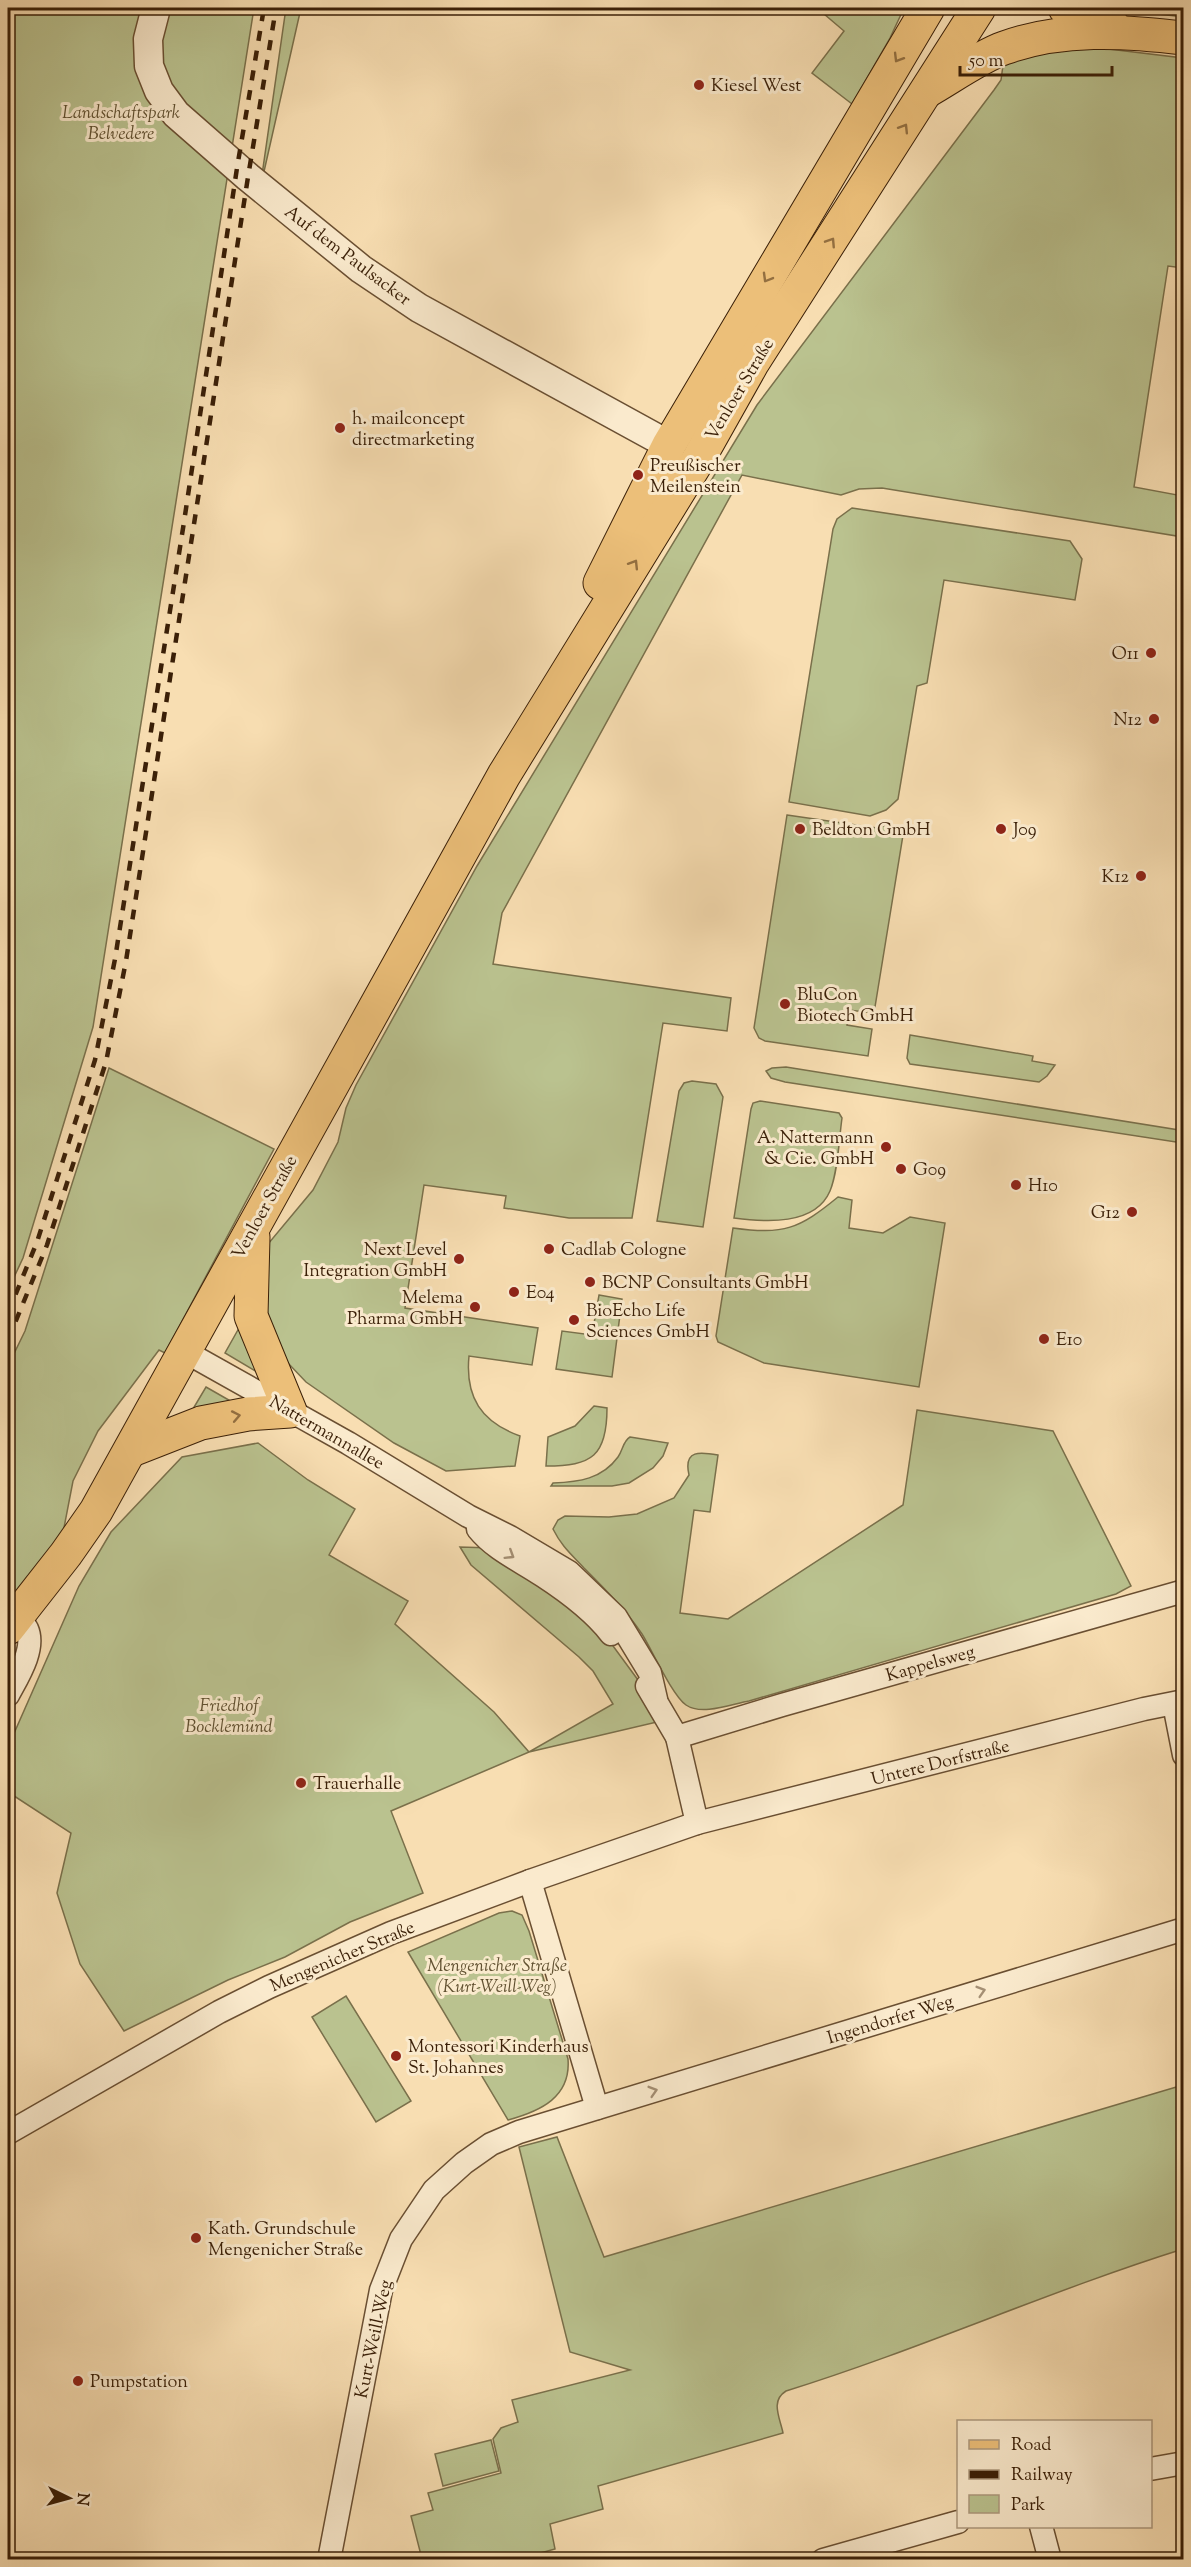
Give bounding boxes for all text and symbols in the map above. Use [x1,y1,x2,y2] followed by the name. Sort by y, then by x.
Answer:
[960,39,1112,77] scale bar
[968,49,1004,75] text: 50 m
[893,52,905,62] one-way arrow
[711,74,802,100] place label: Kiesel West
[692,78,706,92] marker: Kiesel West
[62,101,180,148] park label: Landschaftspark Belvedere
[897,124,909,134] one-way arrow
[278,200,416,313] street label: Auf dem Paulsacker
[823,238,834,249] one-way arrow
[763,272,774,282] one-way arrow
[700,334,782,446] street label: Venloer Straße
[352,407,475,454] place label: h. mailconcept directmarketing
[333,421,347,435] marker: h. mailconcept directmarketing
[650,454,741,501] place label: Preußischer Meilenstein
[631,468,645,482] marker: Preußischer Meilenstein
[626,560,638,570] one-way arrow
[1111,642,1139,668] place label: O11
[1144,646,1158,660] marker: O11
[1113,708,1143,734] place label: N12
[1147,712,1161,726] marker: N12
[812,818,930,844] place label: Beldton GmbH
[1012,818,1037,844] place label: J09
[793,822,807,836] marker: Beldton GmbH
[994,822,1008,836] marker: J09
[1101,865,1130,891] place label: K12
[1134,869,1148,883] marker: K12
[797,983,914,1030] place label: BluCon Biotech GmbH
[778,997,792,1011] marker: BluCon Biotech GmbH
[757,1126,874,1173] place label: A. Nattermann & Cie. GmbH
[879,1140,893,1154] marker: A. Nattermann & Cie. GmbH
[226,1151,305,1265] street label: Venloer Straße
[913,1158,946,1184] place label: G09
[894,1162,908,1176] marker: G09
[1028,1174,1058,1200] place label: H10
[1009,1178,1023,1192] marker: H10
[1091,1201,1121,1227] place label: G12
[1125,1205,1139,1219] marker: G12
[303,1238,447,1285] place label: Next Level Integration GmbH
[561,1238,686,1264] place label: Cadlab Cologne
[542,1242,556,1256] marker: Cadlab Cologne
[452,1252,466,1266] marker: Next Level Integration GmbH
[602,1271,808,1297] place label: BCNP Consultants GmbH
[583,1275,597,1289] marker: BCNP Consultants GmbH
[526,1281,555,1307] place label: E04
[507,1285,521,1299] marker: E04
[347,1286,463,1333] place label: Melema Pharma GmbH
[586,1299,710,1346] place label: BioEcho Life Sciences GmbH
[468,1300,482,1314] marker: Melema Pharma GmbH
[567,1313,581,1327] marker: BioEcho Life Sciences GmbH
[1056,1328,1082,1354] place label: E10
[1037,1332,1051,1346] marker: E10
[264,1390,388,1477] street label: Nattermannallee
[231,1410,241,1423] one-way arrow
[504,1548,514,1560] one-way arrow
[883,1640,978,1690] street label: Kappelsweg
[185,1694,273,1741] park label: Friedhof Bocklemünd
[869,1734,1012,1794] street label: Untere Dorfstraße
[313,1772,401,1798] place label: Trauerhalle
[294,1776,308,1790] marker: Trauerhalle
[266,1916,419,2000] street label: Mengenicher Straße
[427,1954,567,2001] park label: Mengenicher Straße (Kurt-Weill-Weg)
[975,1986,986,1998] one-way arrow
[824,1989,957,2052] street label: Ingendorfer Weg
[408,2035,589,2082] place label: Montessori Kinderhaus St. Johannes
[389,2049,403,2063] marker: Montessori Kinderhaus St. Johannes
[647,2086,658,2098] one-way arrow
[208,2217,363,2264] place label: Kath. Grundschule Mengenicher Straße
[189,2231,203,2245] marker: Kath. Grundschule Mengenicher Straße
[350,2277,400,2401] street label: Kurt-Weill-Weg
[90,2370,188,2396] place label: Pumpstation
[71,2374,85,2388] marker: Pumpstation
[957,2420,1152,2528] legend
[1011,2433,1051,2459] text: Road
[1011,2463,1073,2489] text: Railway
[39,2468,99,2528] north arrow
[69,2492,93,2507] text: N
[1011,2493,1046,2519] text: Park

